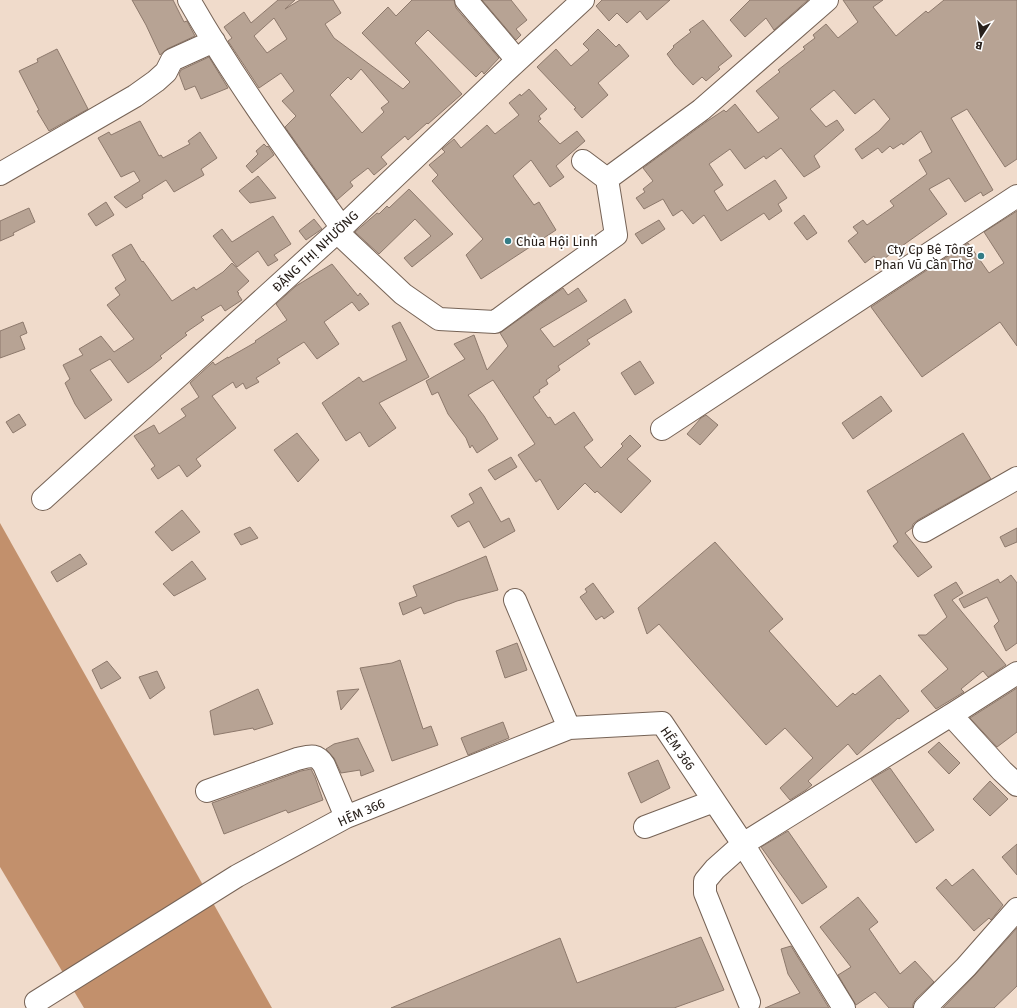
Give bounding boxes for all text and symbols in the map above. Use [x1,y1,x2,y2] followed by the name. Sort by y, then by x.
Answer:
[961,16,1001,56] north arrow
[974,38,984,52] text: B
[269,208,361,295] street label: ĐẶNG THỊ NHƯỜNG
[516,234,598,249] place label: Chùa Hội Linh
[503,236,513,246] marker: Chùa Hội Linh
[875,242,973,272] place label: Cty Cp Bê Tông Phan Vũ Cần Thơ
[976,251,986,261] marker: Cty Cp Bê Tông Phan Vũ Cần Thơ
[657,724,698,773] street label: HẼM 366
[335,795,387,829] street label: HẼM 366

